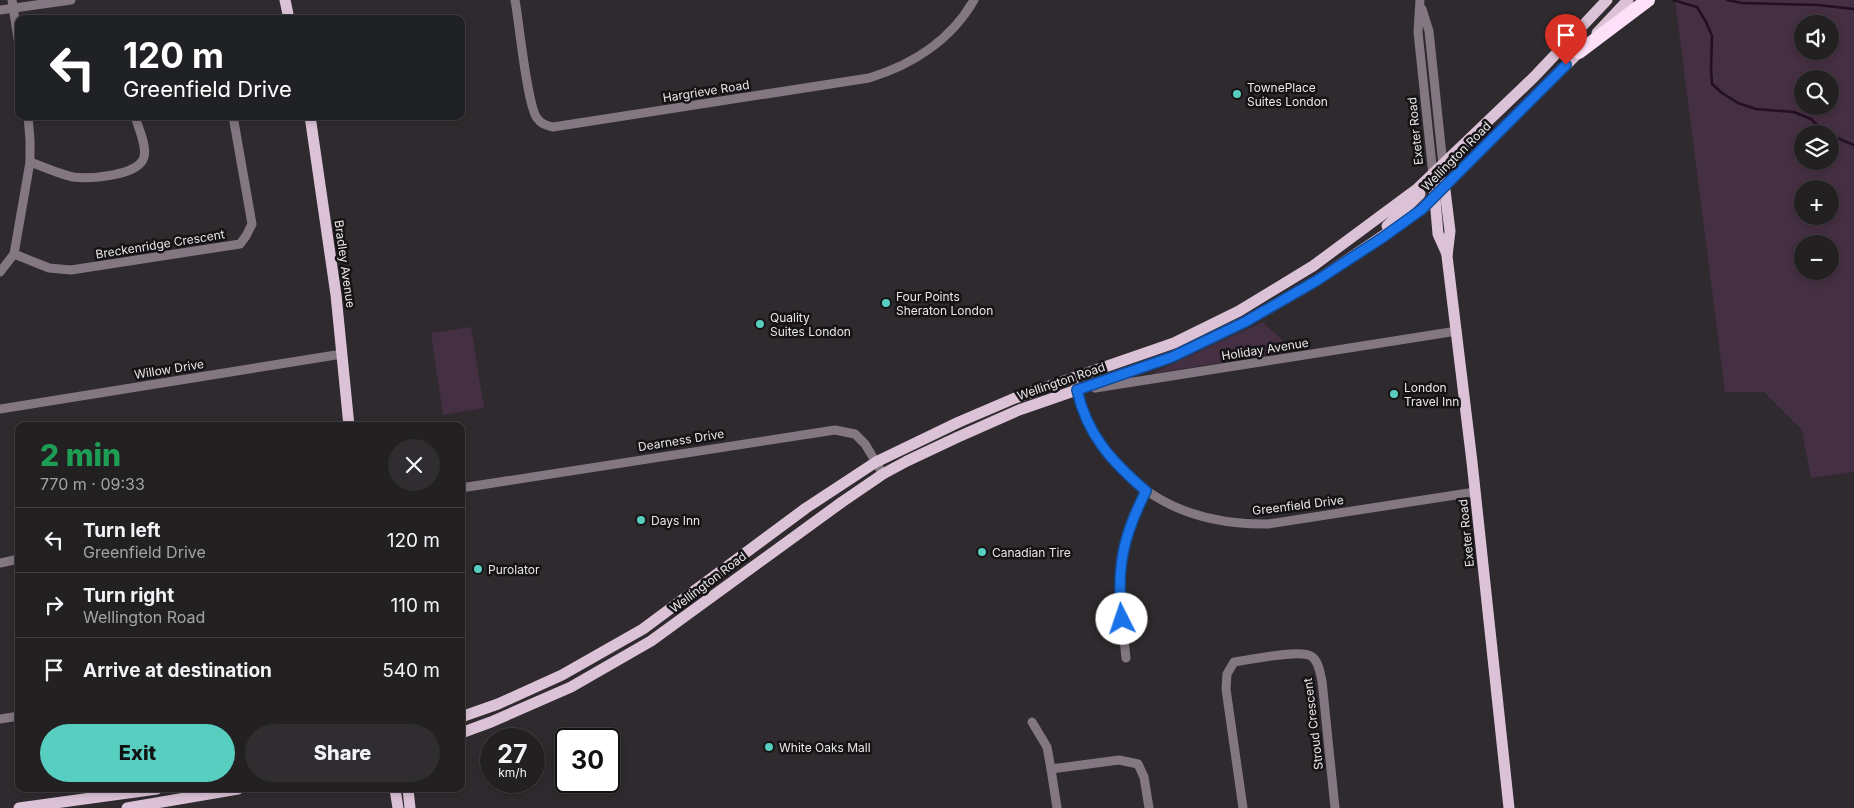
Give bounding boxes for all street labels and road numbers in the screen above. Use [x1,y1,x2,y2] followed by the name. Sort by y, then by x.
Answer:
[662,77,750,105] street label: Hargrieve Road
[1404,96,1426,166] street label: Exeter Road
[1418,118,1494,194] street label: Wellington Road
[331,219,359,309] street label: Bradley Avenue
[94,226,226,262] street label: Breckenridge Crescent
[1220,335,1310,363] street label: Holiday Avenue
[133,356,205,382] street label: Willow Drive
[1015,359,1107,403] street label: Wellington Road
[637,426,725,454] street label: Dearness Drive
[1251,492,1345,518] street label: Greenfield Drive
[1455,498,1477,568] street label: Exeter Road
[667,548,749,616] street label: Wellington Road
[1300,677,1326,771] street label: Stroud Crescent

